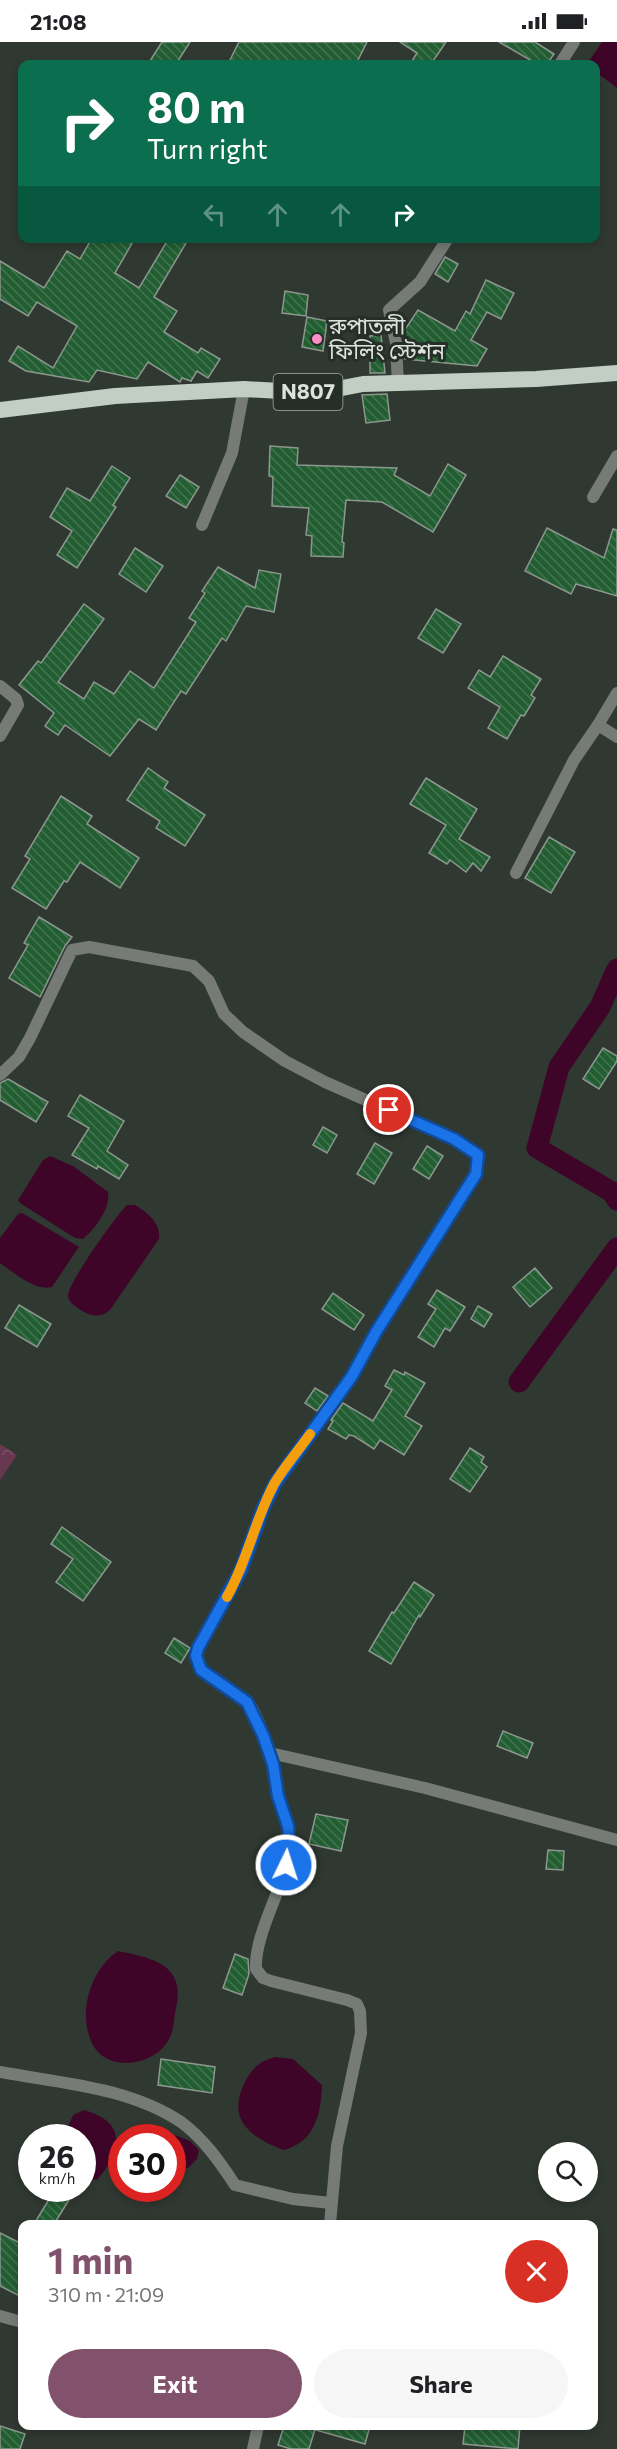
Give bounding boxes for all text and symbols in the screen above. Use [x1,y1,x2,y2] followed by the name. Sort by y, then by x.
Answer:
[30,8,87,35] text: 21:08
[147,80,246,132] text: 80 m
[48,84,126,162] icon: right
[147,132,267,165] text: Turn right
[198,198,231,231] icon: left
[261,198,294,231] icon: ahead
[324,198,357,231] icon: ahead
[387,198,420,231] icon: right
[328,312,446,364] place label: রুপাতলী ফিলিং স্টেশন
[310,332,324,346] marker: রুপাতলী ফিলিং স্টেশন
[274,374,342,410] road number: N807
[363,1084,414,1135] pin
[372,1093,405,1126] icon: arrive
[254,1833,318,1897] position arrow
[108,2124,186,2202] speed limit sign: 30
[39,2137,75,2174] text: 26
[538,2142,598,2202] map controls
[538,2142,598,2202] button: search
[39,2169,75,2187] text: km/h
[48,2237,133,2281] text: 1 min
[505,2240,568,2303] button: close
[48,2282,164,2306] text: 310 m · 21:09
[48,2349,302,2418] button: Exit
[314,2349,568,2418] button: Share

